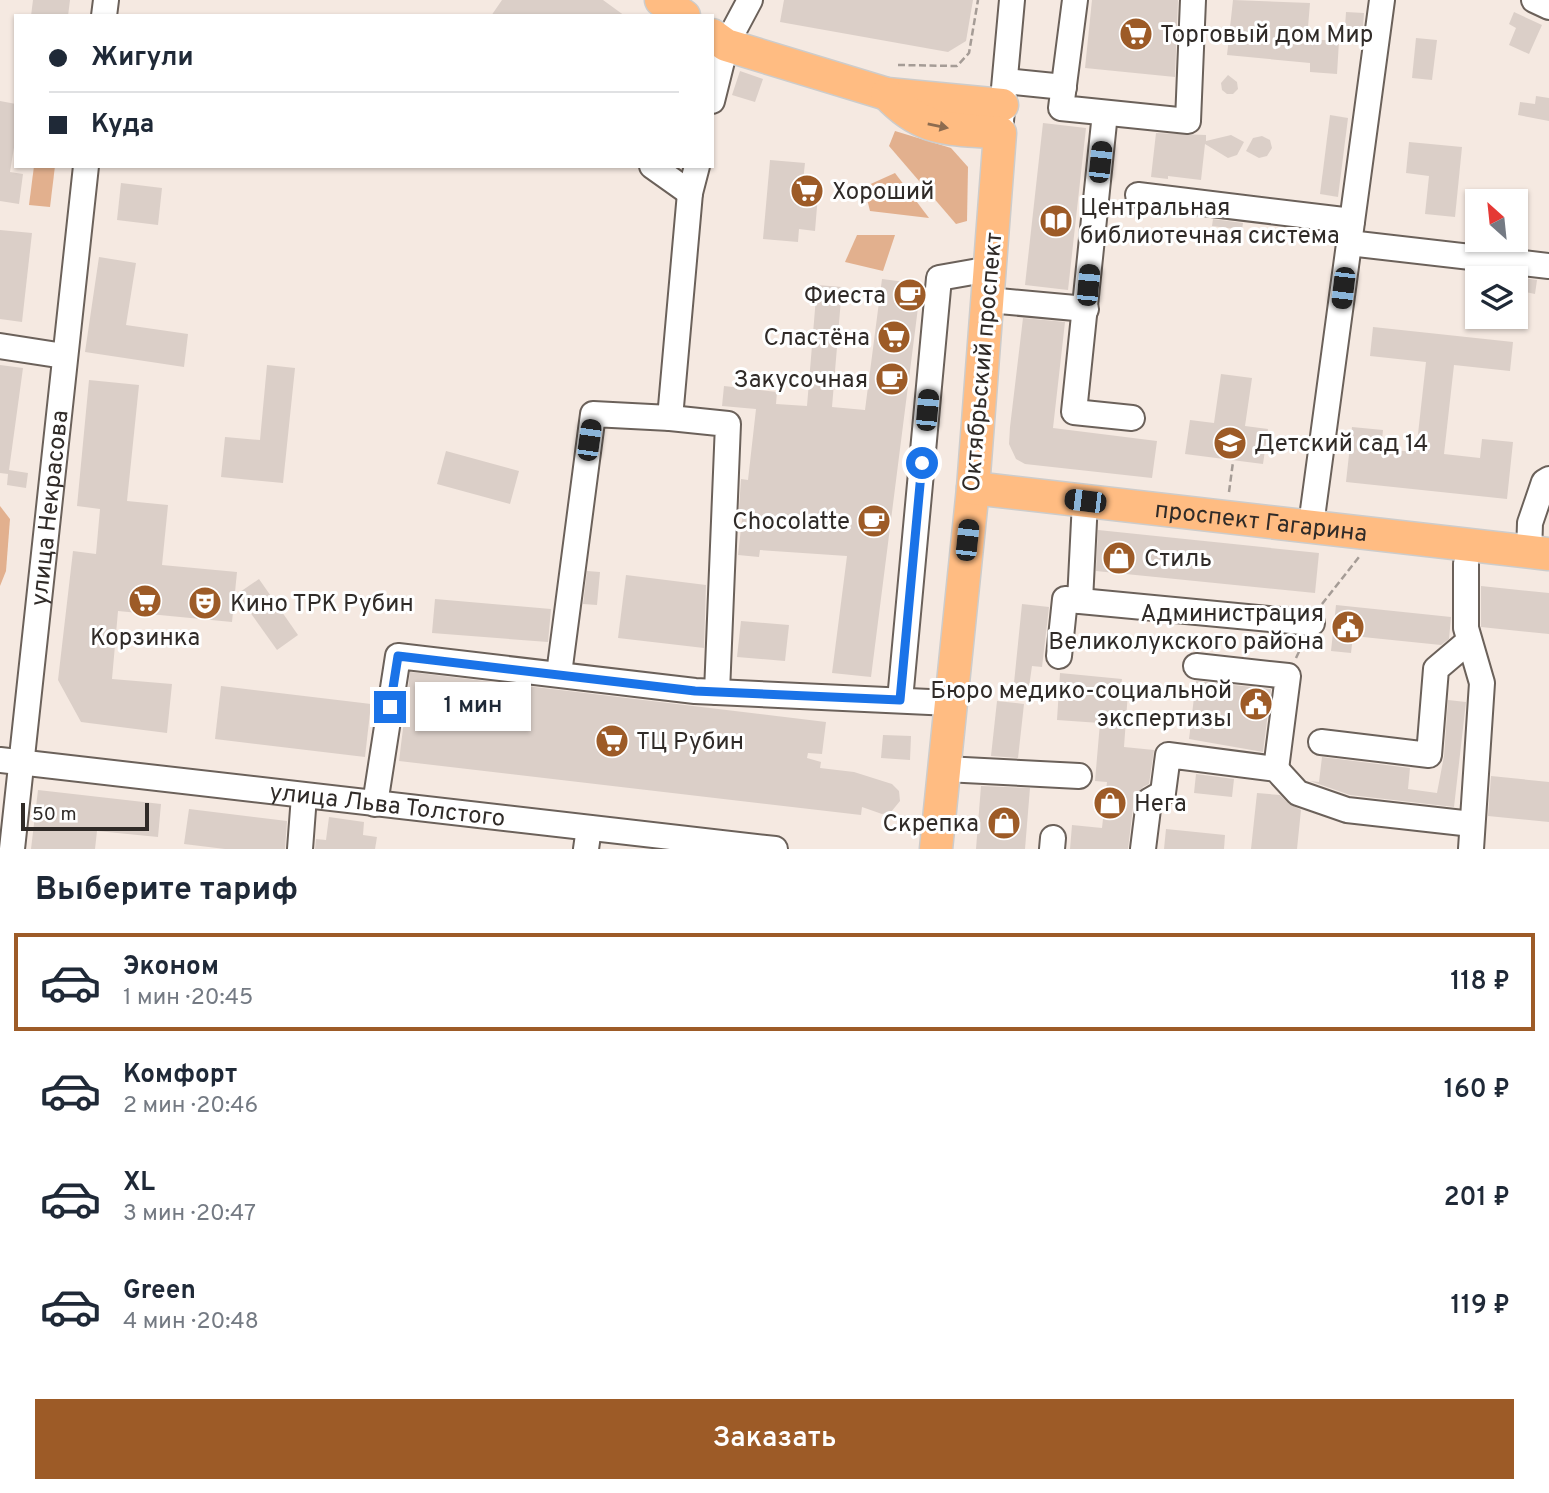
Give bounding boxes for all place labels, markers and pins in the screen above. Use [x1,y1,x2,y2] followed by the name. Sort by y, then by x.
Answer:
[1117,15,1155,53] supermarket icon: Торговый дом Мир
[1160,21,1373,51] place label: Торговый дом Мир
[788,172,826,210] supermarket icon: Хороший
[832,178,934,208] place label: Хороший
[1080,194,1340,252] place label: Центральная библиотечная система
[1037,202,1075,240] library icon: Центральная библиотечная система
[891,276,929,314] cafe icon: Фиеста
[804,282,886,312] place label: Фиеста
[875,318,913,356] supermarket icon: Сластёна
[763,324,870,354] place label: Сластёна
[873,360,911,398] cafe icon: Закусочная
[734,366,868,396] place label: Закусочная
[1211,424,1249,462] school or university icon: Детский сад 14
[1254,430,1429,460] place label: Детский сад 14
[855,502,893,540] cafe icon: Chocolatte
[732,508,850,538] place label: Chocolatte
[1100,539,1138,577] shop icon: Стиль
[1144,545,1212,575] place label: Стиль
[126,582,164,620] supermarket icon: Корзинка
[186,584,224,622] theatre icon: Кино ТРК Рубин
[230,590,414,620] place label: Кино ТРК Рубин
[1048,600,1324,658] place label: Администрация Великолукского района
[1329,608,1367,646] public building icon: Администрация Великолукского района
[90,624,200,654] place label: Корзинка
[930,677,1232,735] place label: Бюро медико-социальной экспертизы
[1237,685,1275,723] public building icon: Бюро медико-социальной экспертизы
[593,722,631,760] supermarket icon: ТЦ Рубин
[636,728,744,758] place label: ТЦ Рубин
[1091,784,1129,822] shop icon: Нега
[1134,790,1187,820] place label: Нега
[985,804,1023,842] shop icon: Скрепка
[882,810,979,840] place label: Скрепка

